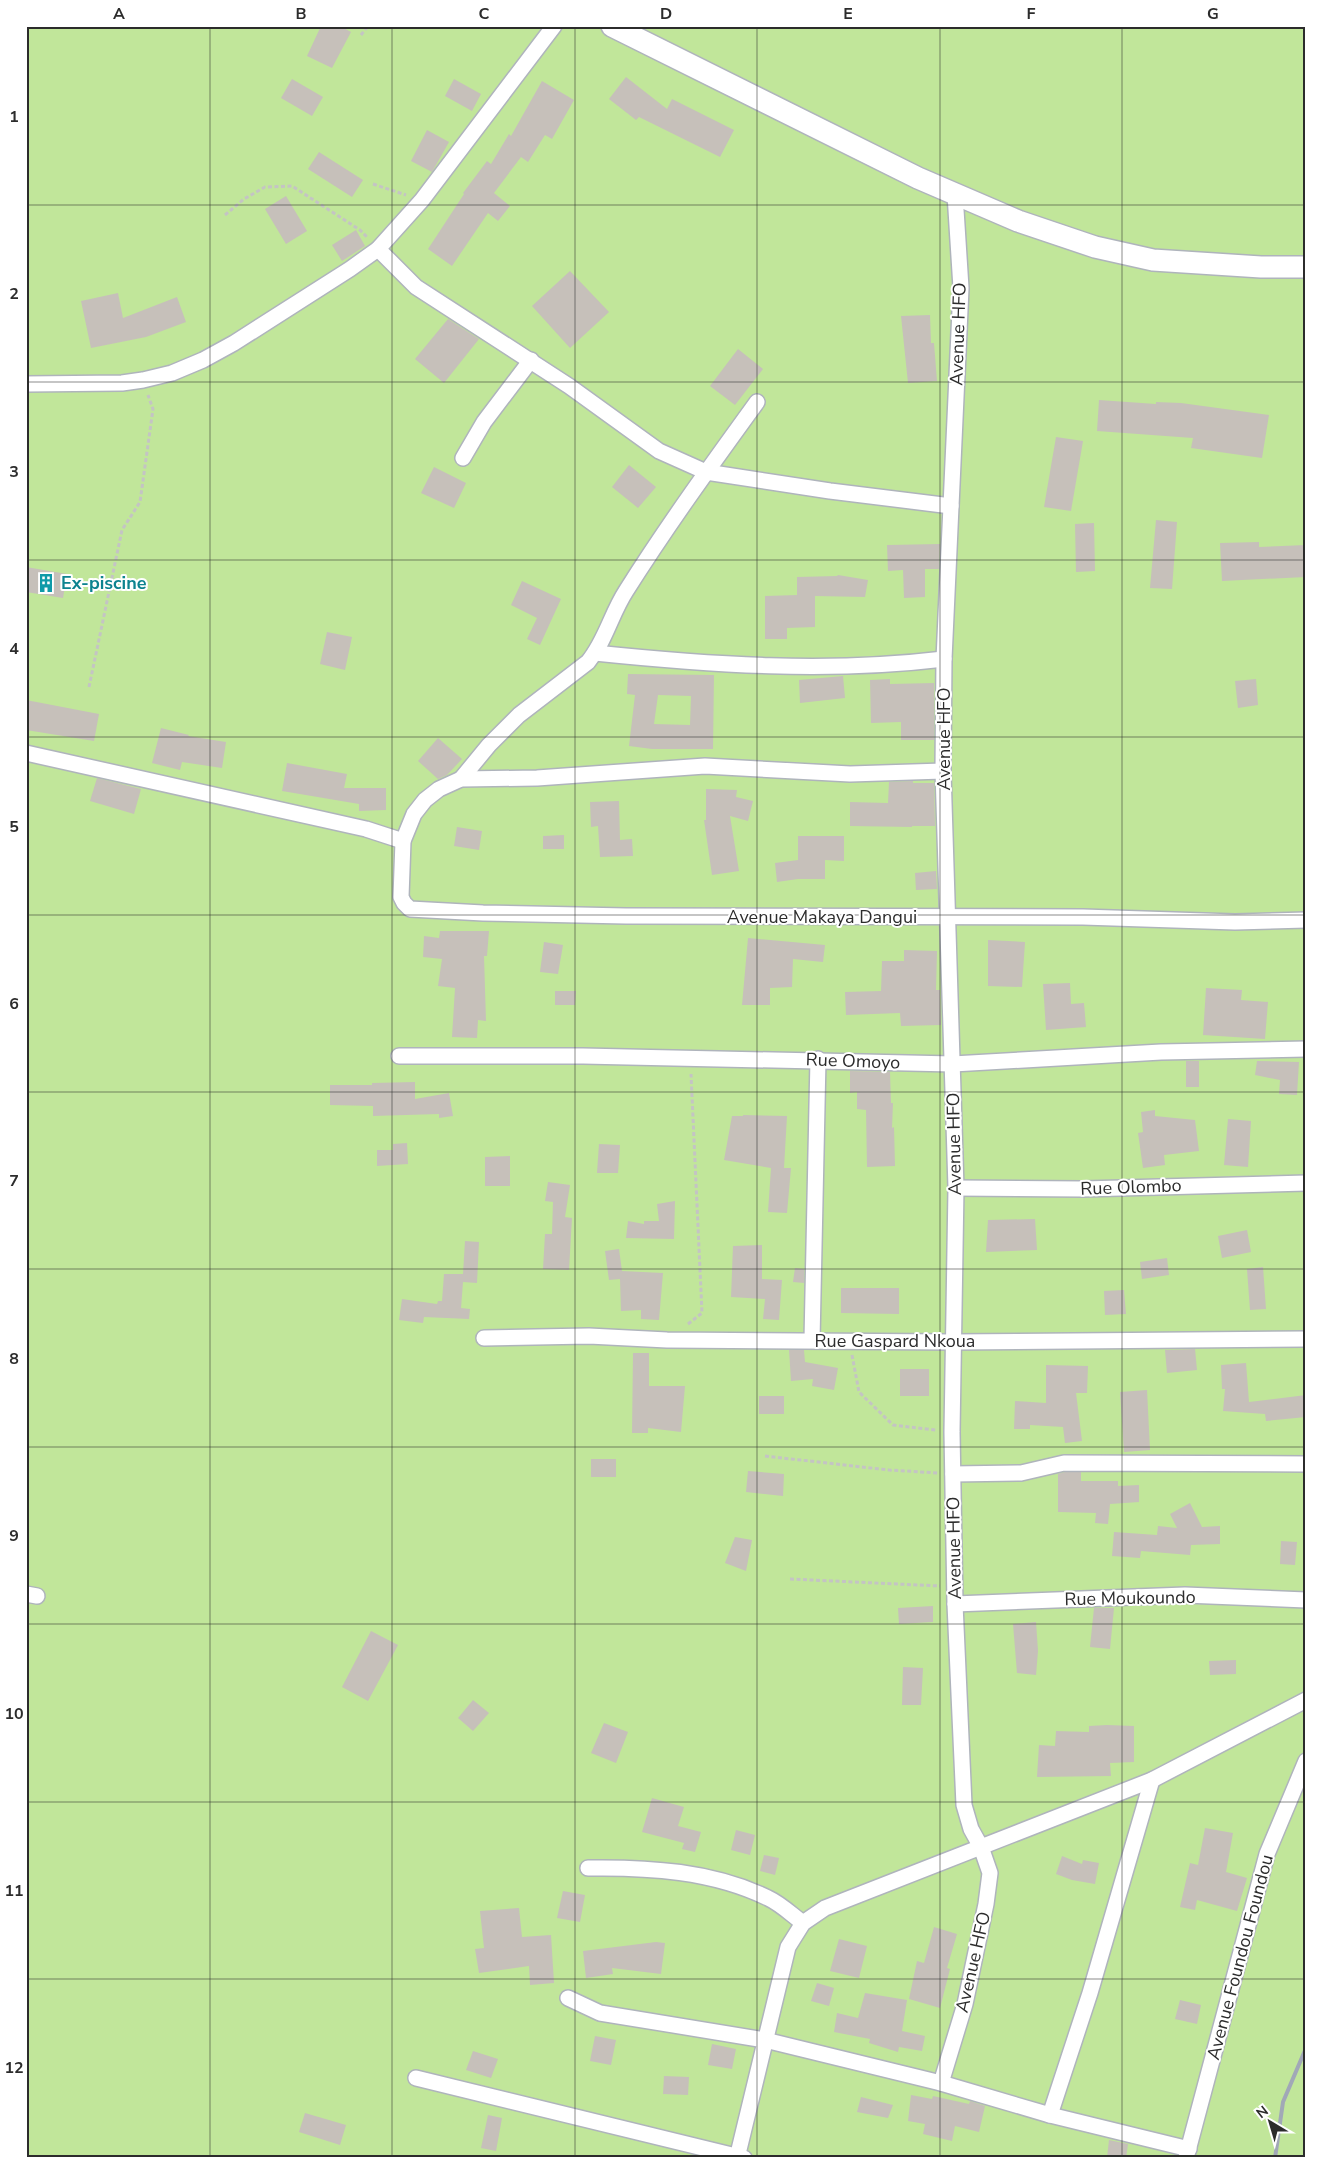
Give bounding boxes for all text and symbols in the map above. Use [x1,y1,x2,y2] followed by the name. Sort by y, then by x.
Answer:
[113,3,125,25] text: A
[295,3,307,25] text: B
[479,3,490,25] text: C
[660,3,672,25] text: D
[843,3,853,25] text: E
[1027,3,1036,25] text: F
[1207,3,1219,25] text: G
[9,106,19,128] text: 1
[944,282,972,386] street label: Avenue HFO
[9,283,19,305] text: 2
[9,461,19,483] text: 3
[61,571,147,595] place label: Ex-piscine
[35,572,57,594] building icon: Ex-piscine
[9,638,19,660] text: 4
[932,688,956,790] street label: Avenue HFO
[9,816,19,838] text: 5
[727,905,917,929] street label: Avenue Makaya Dangui
[9,993,19,1015] text: 6
[805,1047,901,1075] street label: Rue Omoyo
[941,1092,967,1196] street label: Avenue HFO
[9,1170,19,1192] text: 7
[1080,1173,1182,1201] street label: Rue Olombo
[815,1329,975,1353] street label: Rue Gaspard Nkoua
[9,1348,19,1370] text: 8
[941,1496,967,1600] street label: Avenue HFO
[9,1525,19,1547] text: 9
[1064,1585,1196,1611] street label: Rue Moukoundo
[4,1703,24,1725] text: 10
[1201,1852,1279,2062] street label: Avenue Foundou Foundou
[4,1880,24,1902] text: 11
[950,1909,996,2015] street label: Avenue HFO
[4,2057,24,2079] text: 12
[1244,2096,1294,2146] north arrow
[1252,2101,1272,2123] text: N

